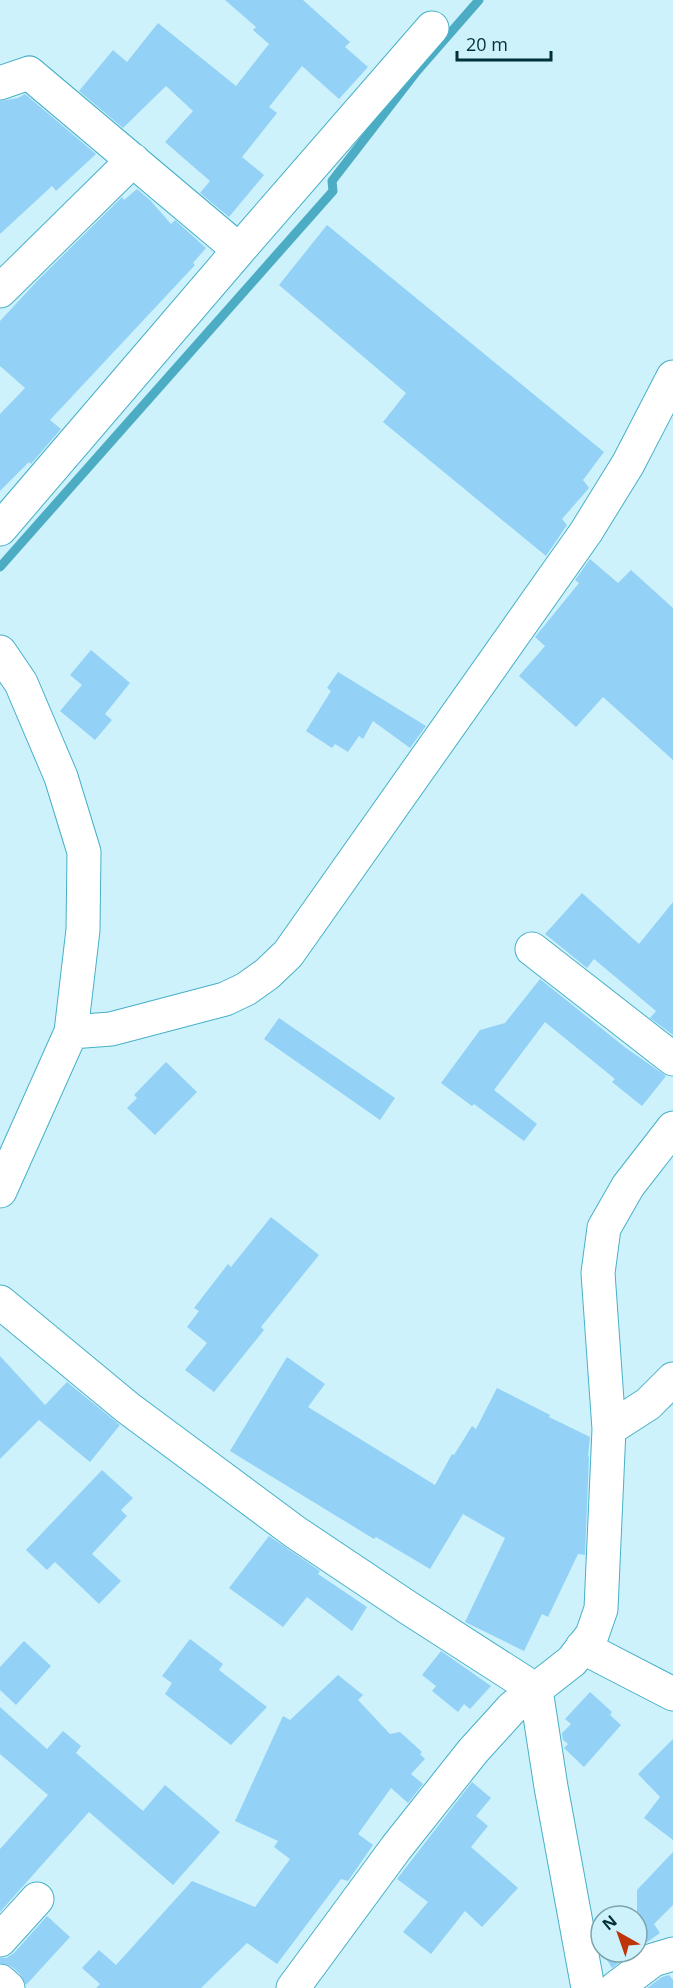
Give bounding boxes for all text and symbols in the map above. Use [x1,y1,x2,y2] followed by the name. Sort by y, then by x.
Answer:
[457,24,552,62] scale bar
[466,32,508,56] text: 20 m
[589,1904,649,1964] north arrow
[597,1910,621,1935] text: N

